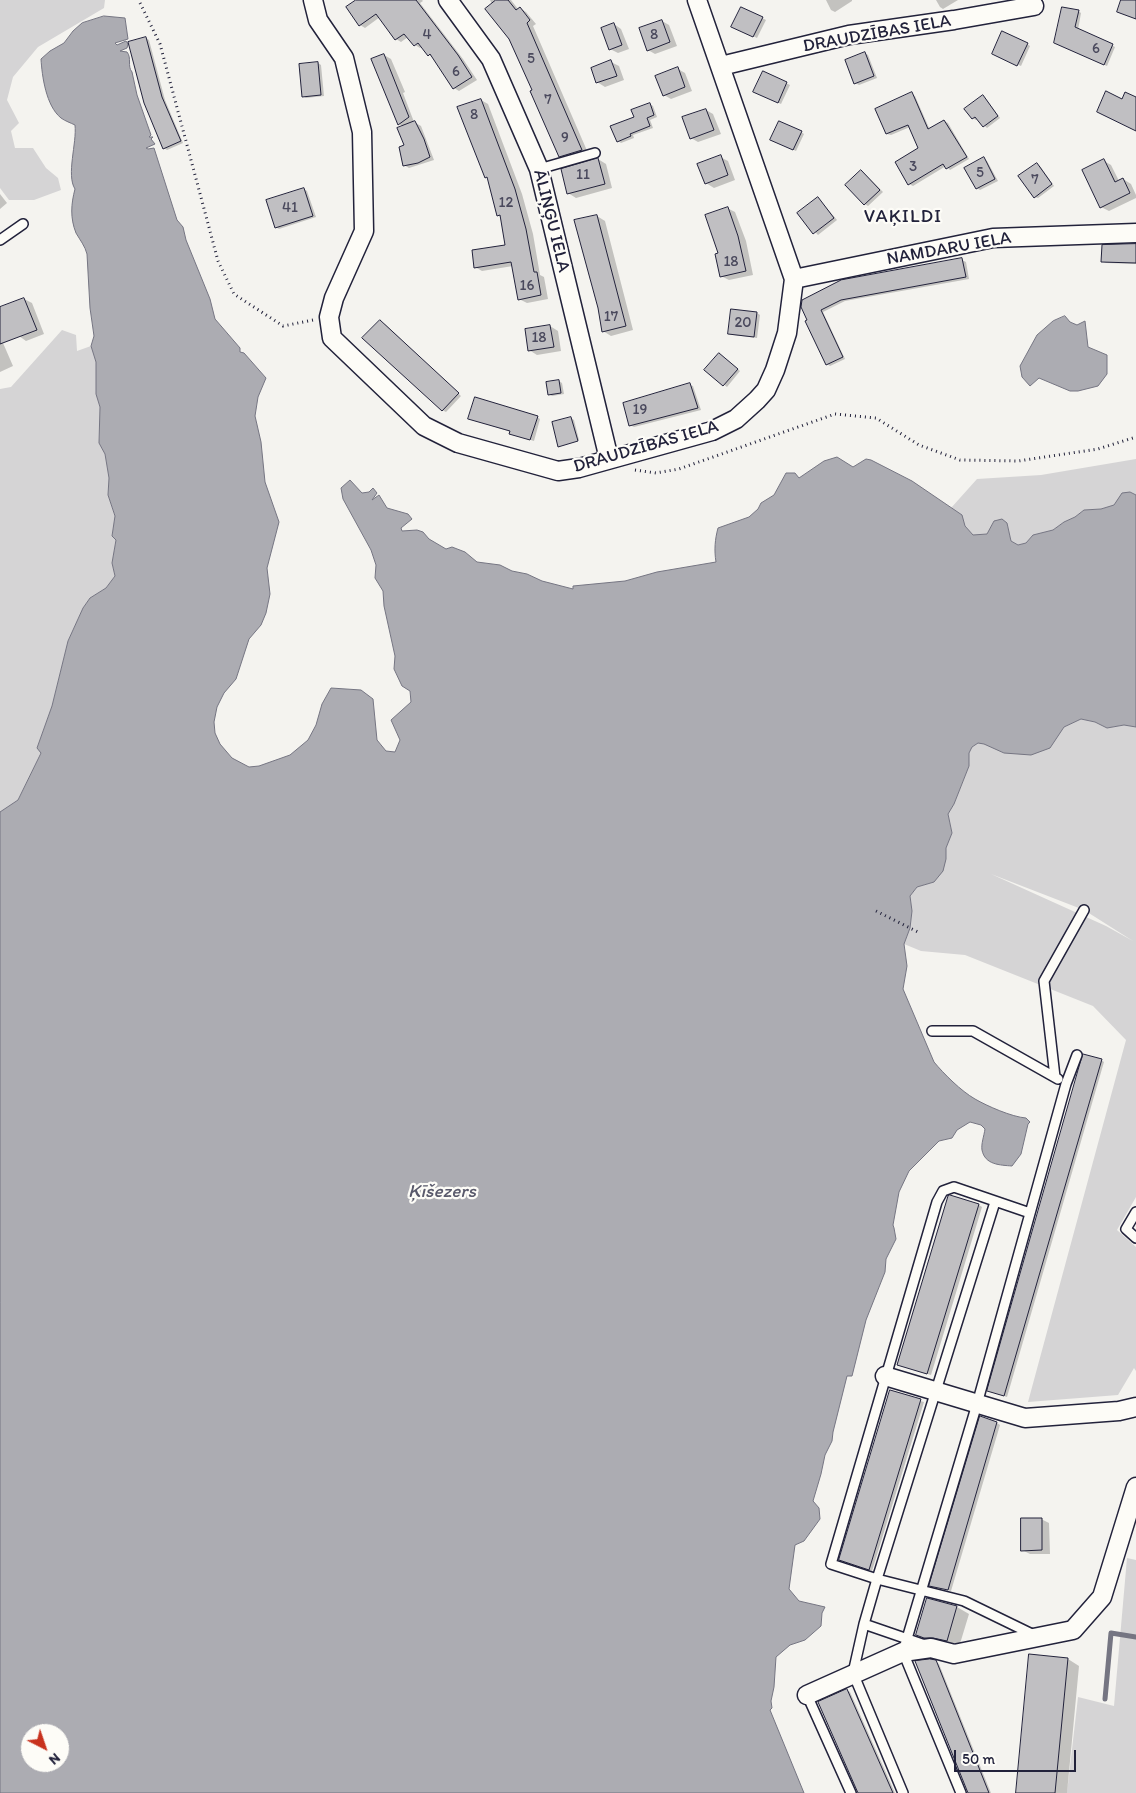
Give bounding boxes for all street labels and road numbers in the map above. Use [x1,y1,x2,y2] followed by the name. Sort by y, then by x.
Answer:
[801,10,953,58] street label: DRAUDZĪBAS IELA
[528,167,574,275] street label: ĀLIŅĢU IELA
[885,227,1013,271] street label: NAMDARU IELA
[571,416,721,478] street label: DRAUDZĪBAS IELA

